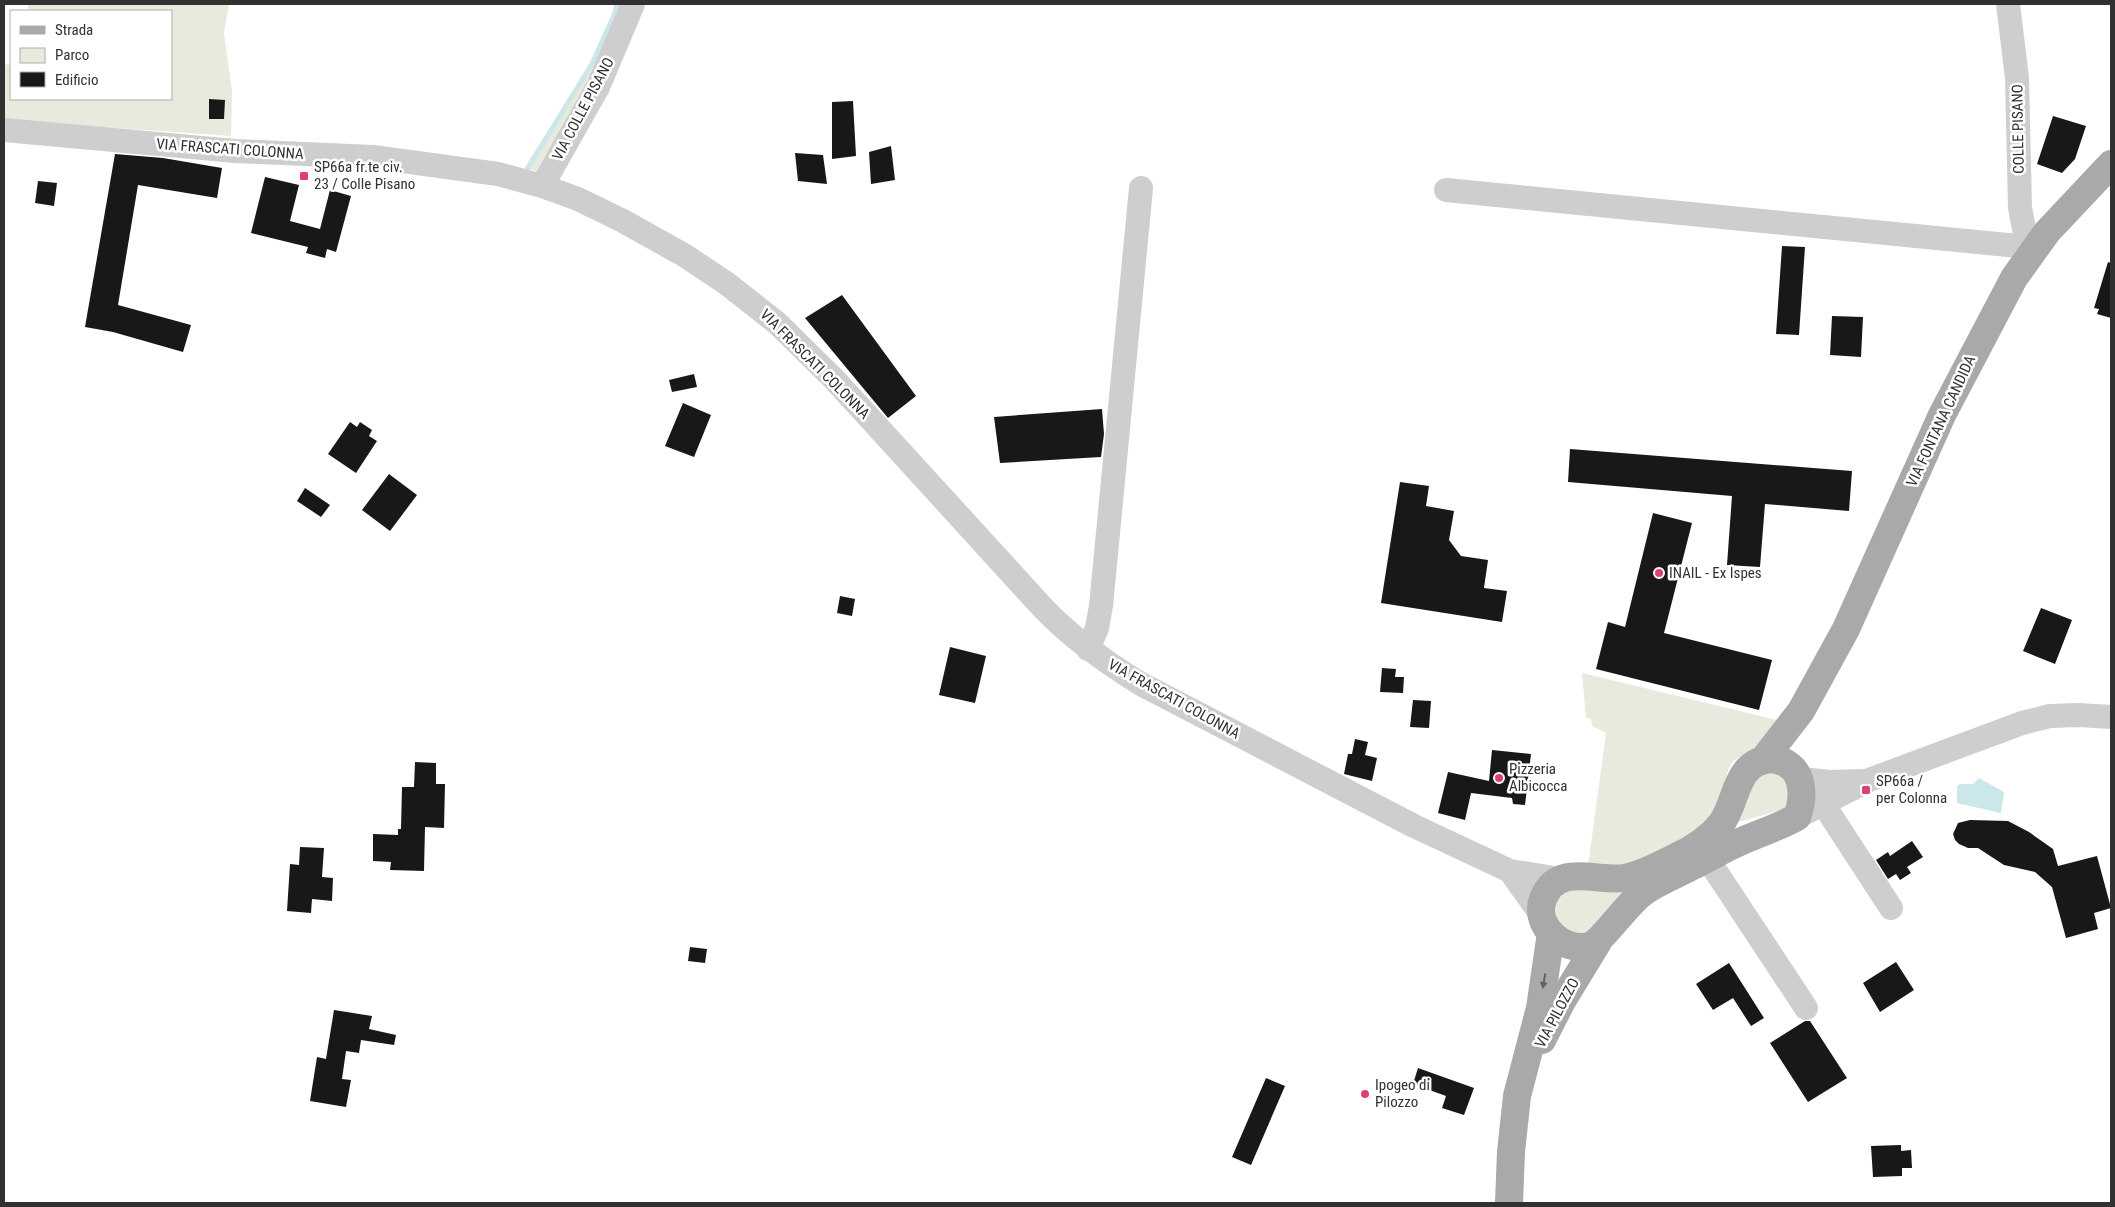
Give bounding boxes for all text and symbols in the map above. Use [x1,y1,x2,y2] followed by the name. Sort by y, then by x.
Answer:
[10,10,172,100] legend
[55,21,93,39] text: Strada
[55,46,89,64] text: Parco
[548,55,618,163] street label: VIA COLLE PISANO
[55,71,98,89] text: Edificio
[2008,84,2028,174] street label: COLLE PISANO
[156,135,305,163] street label: VIA FRASCATI COLONNA
[314,158,415,193] place label: SP66a fr.te civ. 23 / Colle Pisano
[298,170,310,182] marker: SP66a fr.te civ. 23 / Colle Pisano
[756,305,874,423] street label: VIA FRASCATI COLONNA
[1903,352,1980,490] street label: VIA FONTANA CANDIDA
[1669,564,1762,582] place label: INAIL - Ex Ispes
[1653,567,1665,579] marker: INAIL - Ex Ispes
[1105,655,1243,743] street label: VIA FRASCATI COLONNA
[1509,760,1567,795] place label: Pizzeria Albicocca
[1493,772,1505,784] marker: Pizzeria Albicocca
[1876,772,1947,807] place label: SP66a / per Colonna
[1860,784,1872,796] marker: SP66a / per Colonna
[1540,973,1548,989] one-way arrow
[1531,975,1583,1051] street label: VIA PILOZZO
[1375,1076,1430,1111] place label: Ipogeo di Pilozzo
[1359,1088,1371,1100] marker: Ipogeo di Pilozzo

